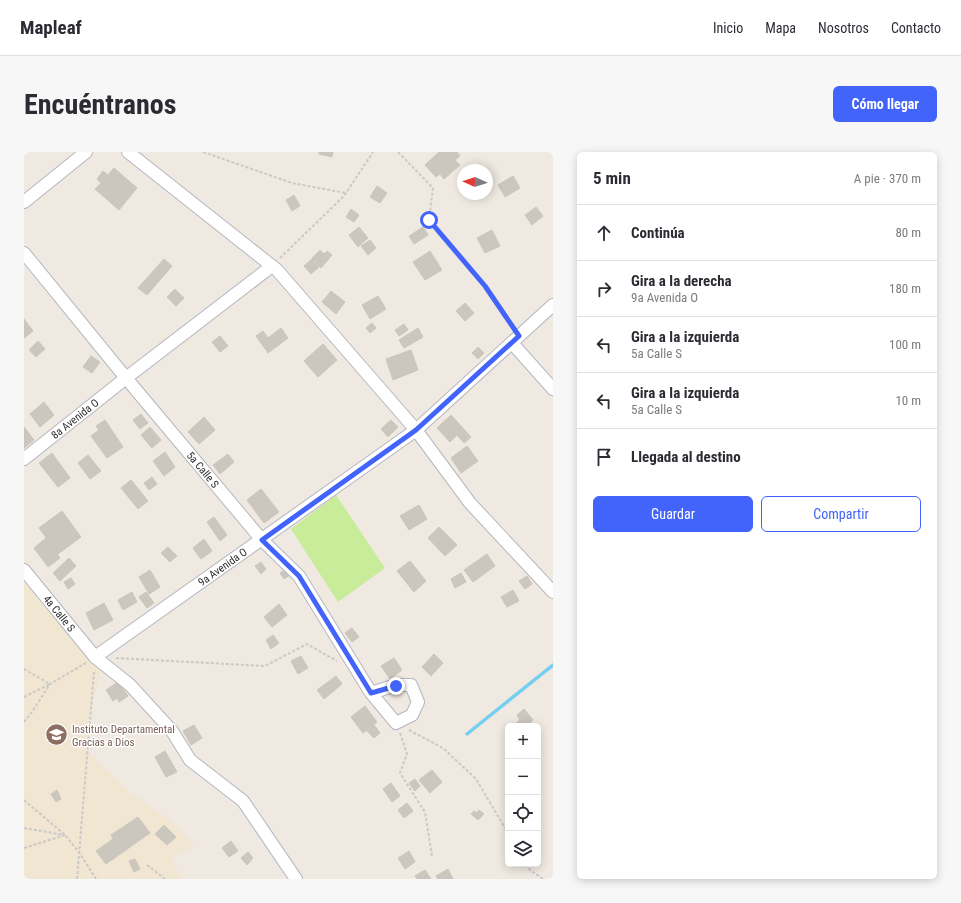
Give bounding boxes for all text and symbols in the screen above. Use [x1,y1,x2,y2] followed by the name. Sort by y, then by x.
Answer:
[20,16,82,39] text: Mapleaf
[713,20,743,36] text: Inicio
[765,20,796,36] text: Mapa
[818,20,869,36] text: Nosotros
[891,20,941,36] text: Contacto
[833,86,937,122] button: Cómo llegar
[24,88,176,121] text: Encuéntranos
[457,164,493,200] north arrow
[593,168,631,188] text: 5 min
[854,171,921,186] text: A pie · 370 m
[420,211,438,229] route start
[593,222,615,244] icon: ahead
[631,224,685,242] text: Continúa
[895,225,921,240] text: 80 m
[631,272,732,290] text: Gira a la derecha
[593,278,615,300] icon: right
[889,281,921,296] text: 180 m
[631,290,698,305] text: 9a Avenida O
[631,328,739,346] text: Gira a la izquierda
[593,334,615,356] icon: left
[889,337,921,352] text: 100 m
[631,346,682,361] text: 5a Calle S
[631,384,739,402] text: Gira a la izquierda
[593,390,615,412] icon: left
[895,393,921,408] text: 10 m
[49,396,102,442] street label: 8a Avenida O
[631,402,682,417] text: 5a Calle S
[593,446,615,468] icon: arrive
[631,448,741,466] text: Llegada al destino
[184,449,222,491] street label: 5a Calle S
[593,496,753,532] button: Guardar
[761,496,921,532] button: Compartir
[196,546,250,589] street label: 9a Avenida O
[40,593,78,635] street label: 4a Calle S
[387,677,405,695] route end
[43,722,69,748] school or university icon: Instituto Departamental Gracias a Dios
[72,723,175,749] place label: Instituto Departamental Gracias a Dios
[505,723,541,867] map controls
[505,723,541,759] button: +
[505,759,541,795] button: −
[505,795,541,831] button: locate
[505,831,541,867] button: layers

